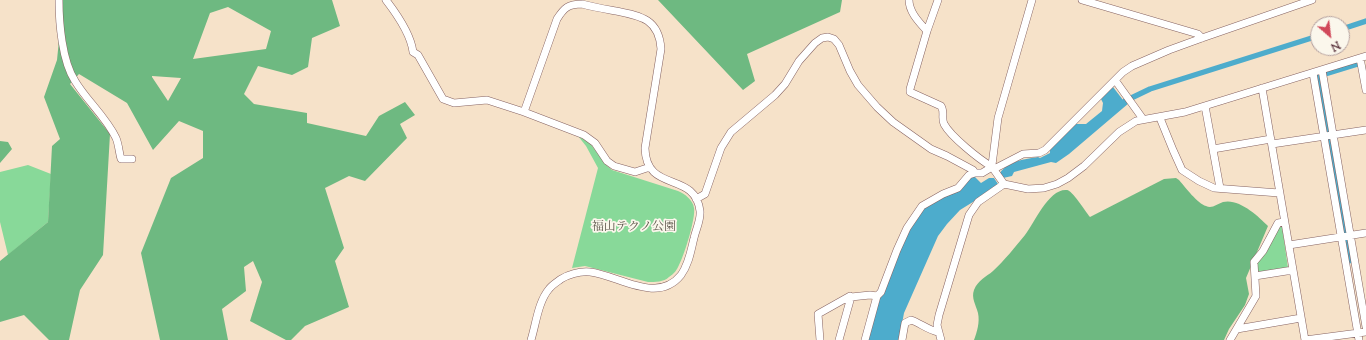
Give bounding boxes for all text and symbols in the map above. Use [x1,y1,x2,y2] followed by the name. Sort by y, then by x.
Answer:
[1310,16,1350,56] north arrow
[1328,37,1343,55] text: N
[592,221,676,235] park label: 福山テクノ公園

